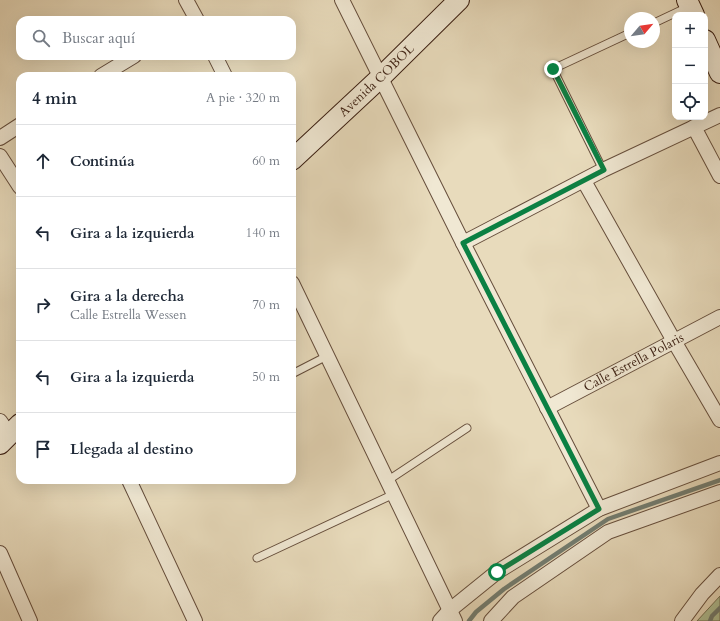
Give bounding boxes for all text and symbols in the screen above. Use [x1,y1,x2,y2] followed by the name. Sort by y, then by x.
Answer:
[624,12,660,48] north arrow
[672,12,708,120] map controls
[672,12,708,48] button: +
[16,16,296,60] search box
[30,27,52,49] icon: search
[62,28,135,48] text: Buscar aquí
[335,40,418,121] street label: Avenida COBOL
[672,48,708,84] button: −
[544,60,562,78] route end
[672,84,708,120] button: locate
[32,87,77,110] text: 4 min
[206,89,280,107] text: A pie · 320 m
[32,150,54,172] icon: ahead
[70,151,135,171] text: Continúa
[252,152,280,170] text: 60 m
[32,222,54,244] icon: left
[70,223,194,243] text: Gira a la izquierda
[246,224,280,242] text: 140 m
[70,286,184,306] text: Gira a la derecha
[32,294,54,316] icon: right
[252,296,280,314] text: 70 m
[70,306,187,324] text: Calle Estrella Wessen
[580,329,687,396] street label: Calle Estrella Polaris
[32,366,54,388] icon: left
[70,367,194,387] text: Gira a la izquierda
[252,368,280,386] text: 50 m
[32,438,54,460] icon: arrive
[70,439,193,459] text: Llegada al destino
[488,563,506,581] route start

